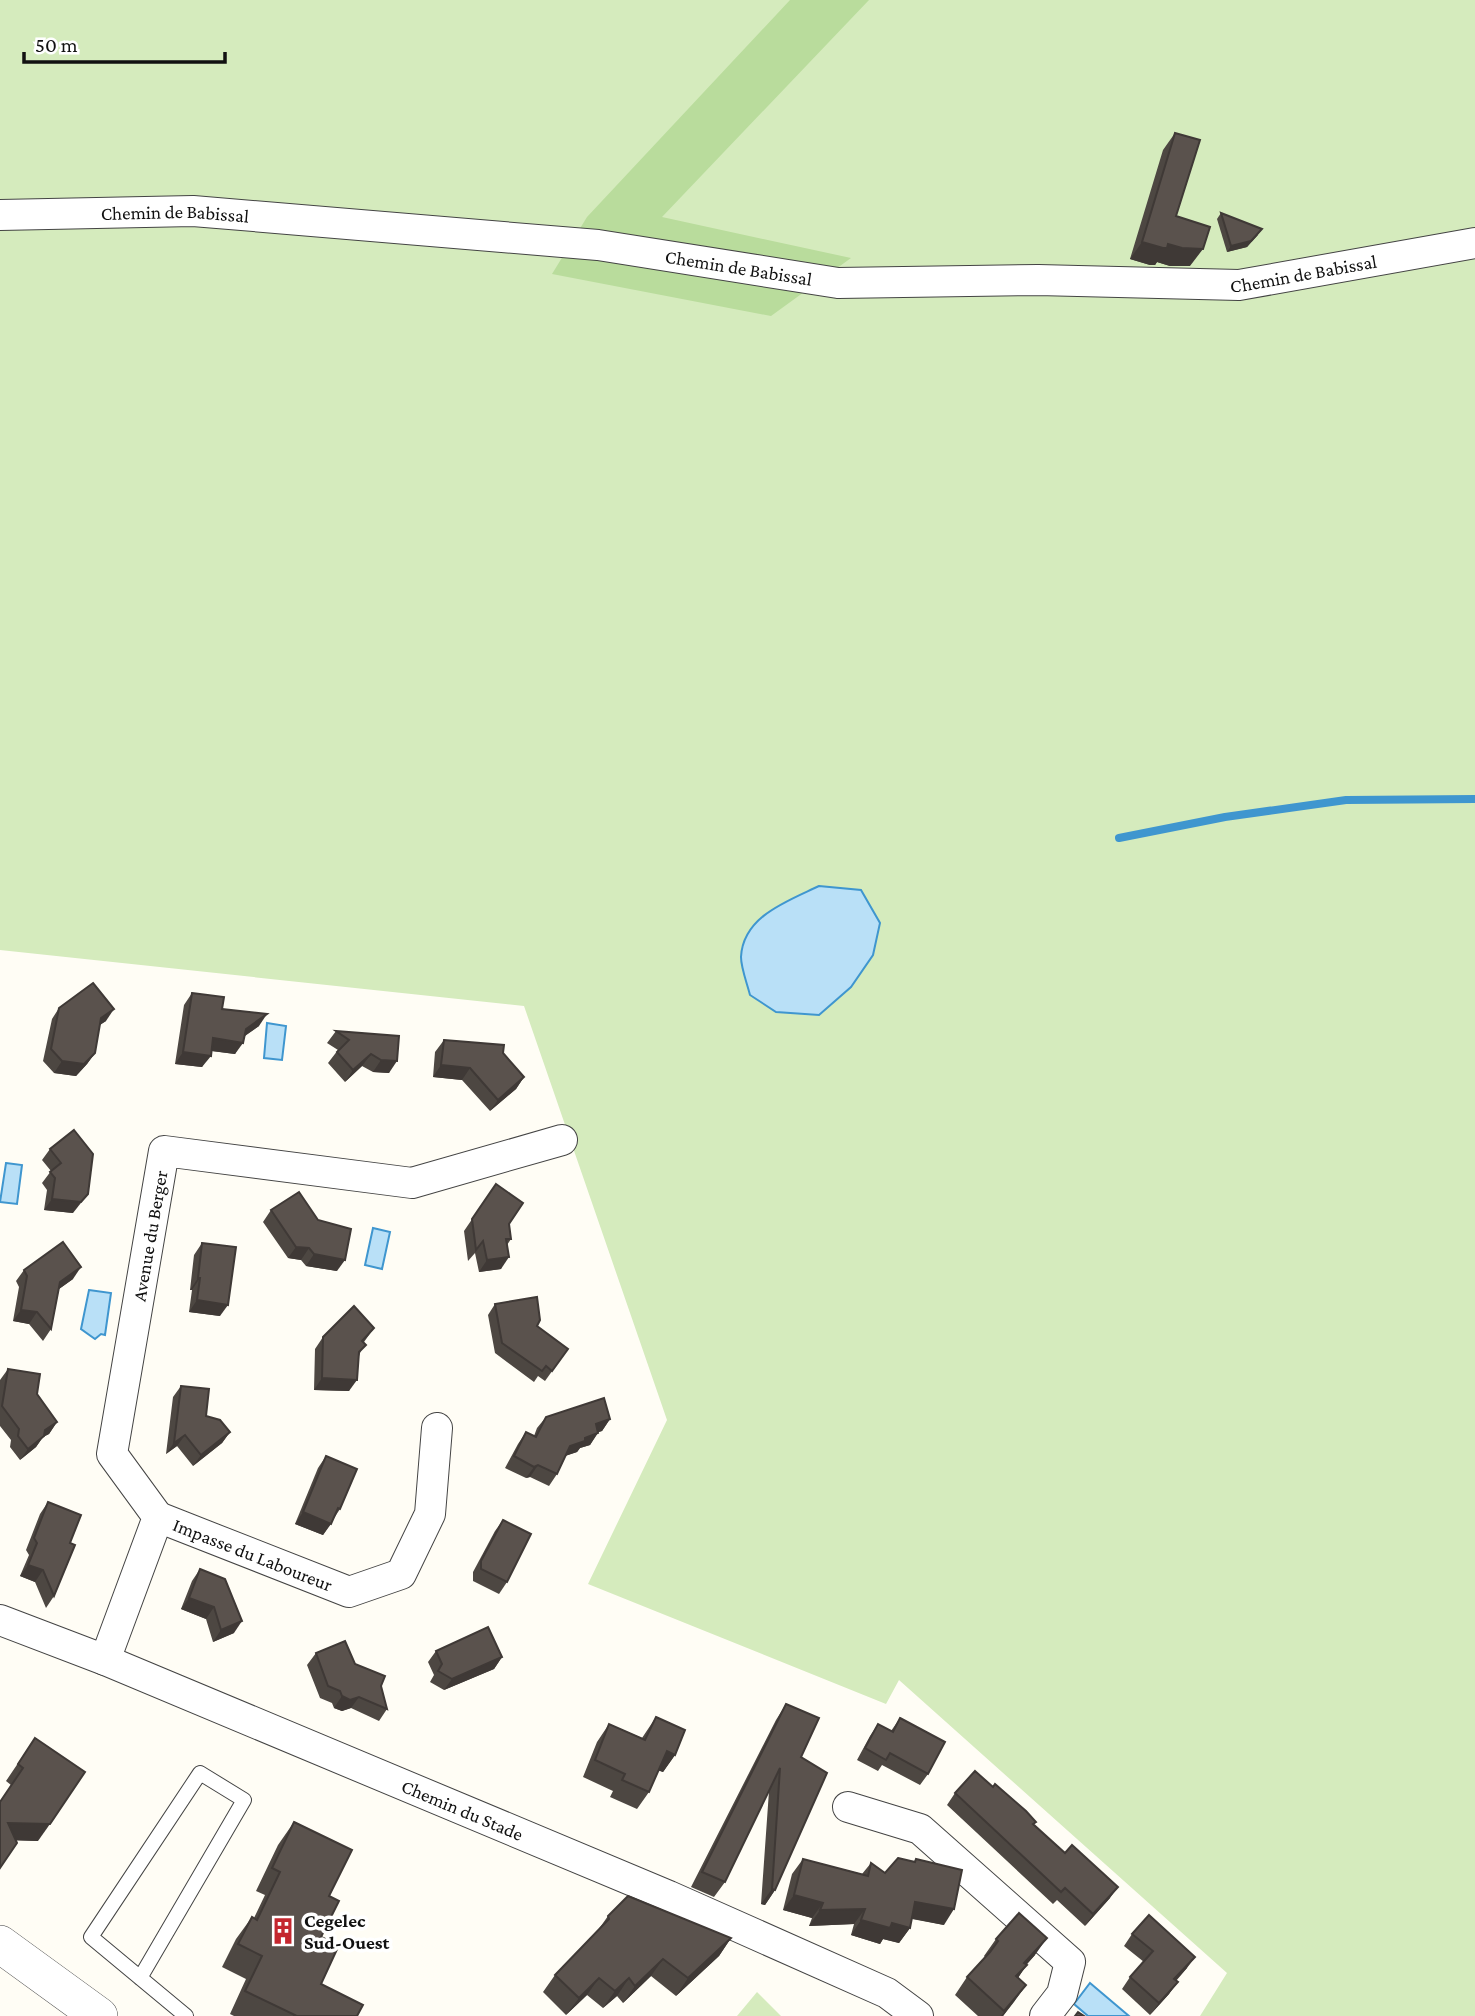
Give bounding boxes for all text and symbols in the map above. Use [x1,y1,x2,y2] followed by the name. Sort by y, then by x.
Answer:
[24,21,226,65] scale bar
[35,33,78,57] text: 50 m
[101,201,250,227] street label: Chemin de Babissal
[664,246,814,290] street label: Chemin de Babissal
[1230,251,1378,296] street label: Chemin de Babissal
[128,1168,172,1303] street label: Avenue du Berger
[170,1514,336,1596] street label: Impasse du Laboureur
[398,1775,526,1845] street label: Chemin du Stade
[304,1910,390,1953] place label: Cegelec Sud-Ouest
[268,1916,298,1946] building icon: Cegelec Sud-Ouest

